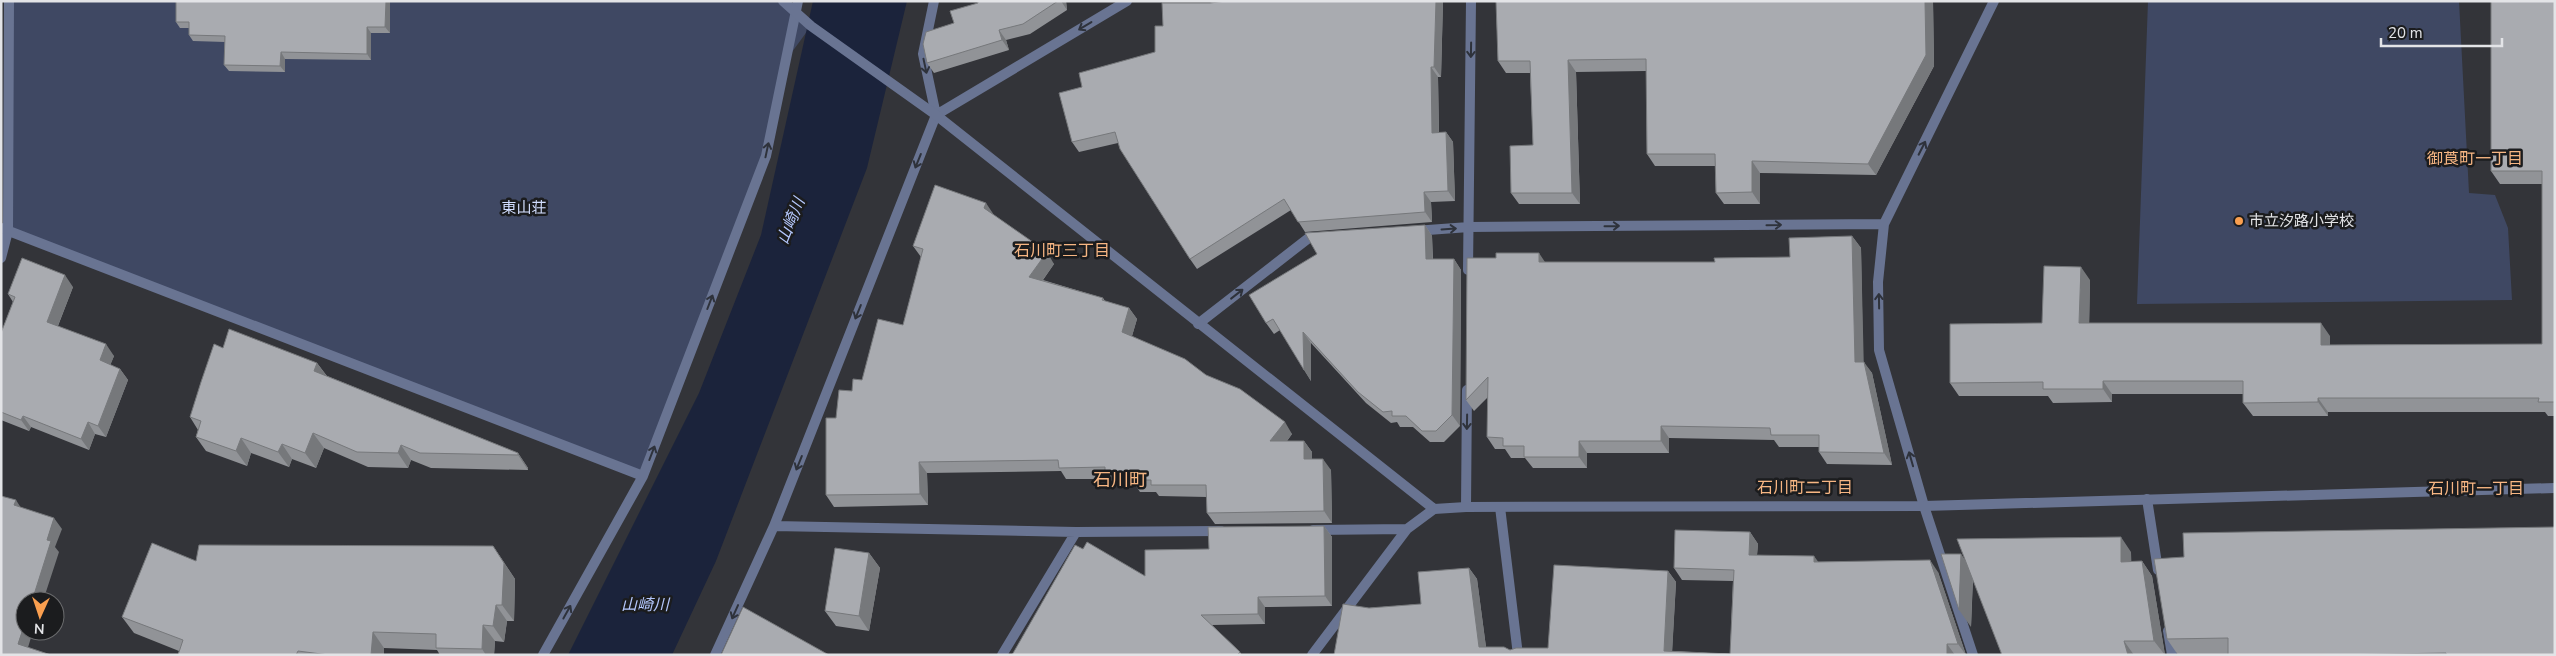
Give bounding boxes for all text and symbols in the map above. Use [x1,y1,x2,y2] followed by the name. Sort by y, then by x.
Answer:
[2381,15,2502,47] scale bar
[1079,22,1093,32] one-way arrow
[2388,23,2423,43] text: 20 m
[1466,42,1476,58] one-way arrow
[921,58,931,74] one-way arrow
[1918,141,1927,156] one-way arrow
[763,142,772,158] one-way arrow
[2427,148,2523,170] district label: 御莨町一丁目
[913,152,922,168] one-way arrow
[772,193,811,247] water label: 山崎川
[501,198,547,218] park label: 東山荘
[2249,211,2354,231] place label: 市立汐路小学校
[2233,215,2245,227] marker: 市立汐路小学校
[1766,220,1782,230] one-way arrow
[1604,221,1620,231] one-way arrow
[1441,224,1457,233] one-way arrow
[1014,240,1110,262] district label: 石川町三丁目
[1230,289,1244,299] one-way arrow
[1874,293,1883,309] one-way arrow
[706,295,715,310] one-way arrow
[853,304,863,319] one-way arrow
[1462,414,1472,430] one-way arrow
[648,446,657,462] one-way arrow
[1905,451,1915,467] one-way arrow
[794,455,803,470] one-way arrow
[1093,468,1147,492] district label: 石川町
[1757,477,1853,499] district label: 石川町二丁目
[2428,478,2524,500] district label: 石川町一丁目
[15,591,65,641] north arrow
[621,594,671,616] water label: 山崎川
[729,604,739,619] one-way arrow
[562,605,572,620] one-way arrow
[34,619,45,638] text: N

